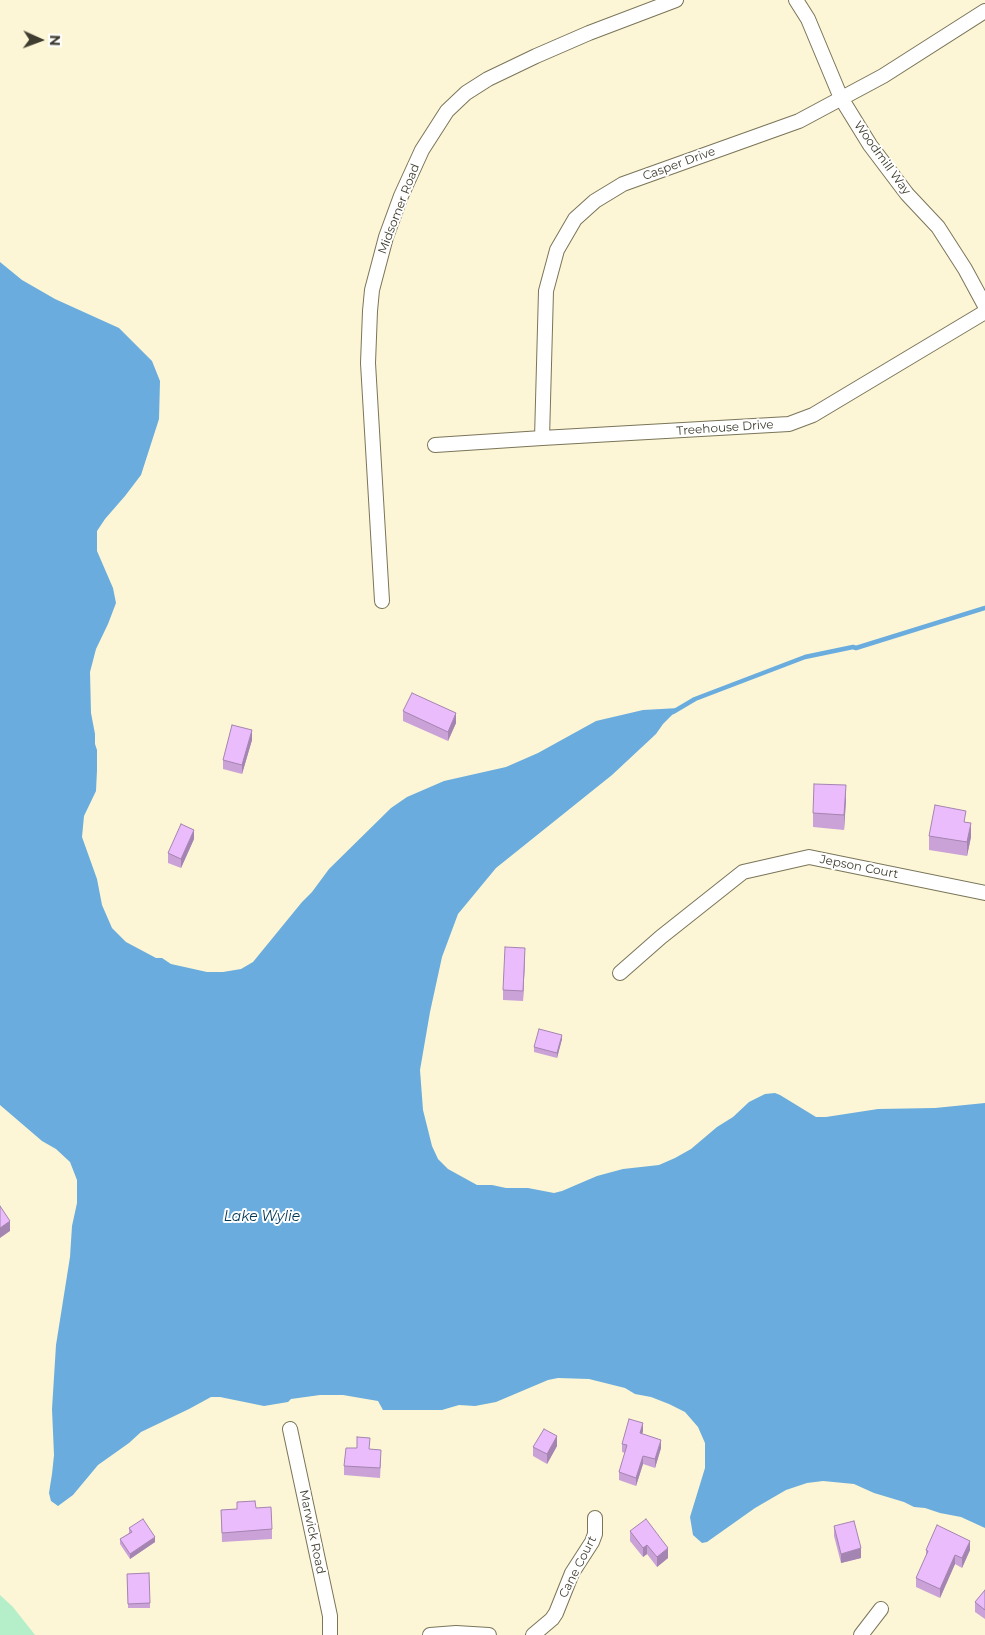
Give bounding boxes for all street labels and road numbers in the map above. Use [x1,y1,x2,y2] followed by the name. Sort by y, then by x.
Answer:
[850,118,914,198] street label: Woodmill Way
[641,144,717,184] street label: Casper Drive
[375,162,423,256] street label: Midsomer Road
[676,417,774,439] street label: Treehouse Drive
[818,852,900,882] street label: Jepson Court
[296,1489,328,1575] street label: Marwick Road
[556,1534,600,1600] street label: Cane Court

